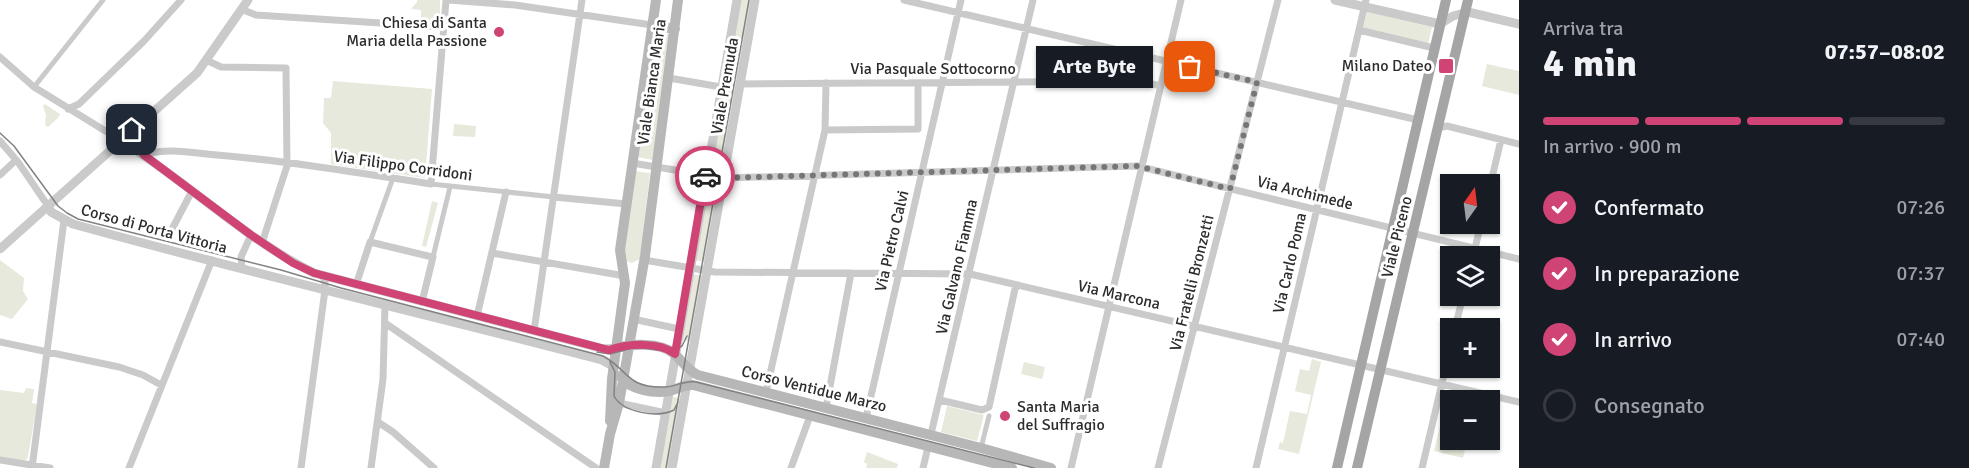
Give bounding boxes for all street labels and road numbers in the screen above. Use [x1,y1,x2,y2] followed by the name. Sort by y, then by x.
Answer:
[633,18,671,146] street label: Viale Bianca Maria
[707,36,743,136] street label: Viale Premuda
[850,59,1016,79] street label: Via Pasquale Sottocorno
[332,146,474,186] street label: Via Filippo Corridoni
[1255,171,1355,215] street label: Via Archimede
[871,188,913,294] street label: Via Pietro Calvi
[1377,194,1417,280] street label: Viale Piceno
[932,197,982,337] street label: Via Galvano Fiamma
[79,200,229,258] street label: Corso di Porta Vittoria
[1269,211,1311,315] street label: Via Carlo Poma
[1165,213,1219,353] street label: Via Fratelli Bronzetti
[1076,276,1162,314] street label: Via Marcona
[739,361,889,417] street label: Corso Ventidue Marzo

